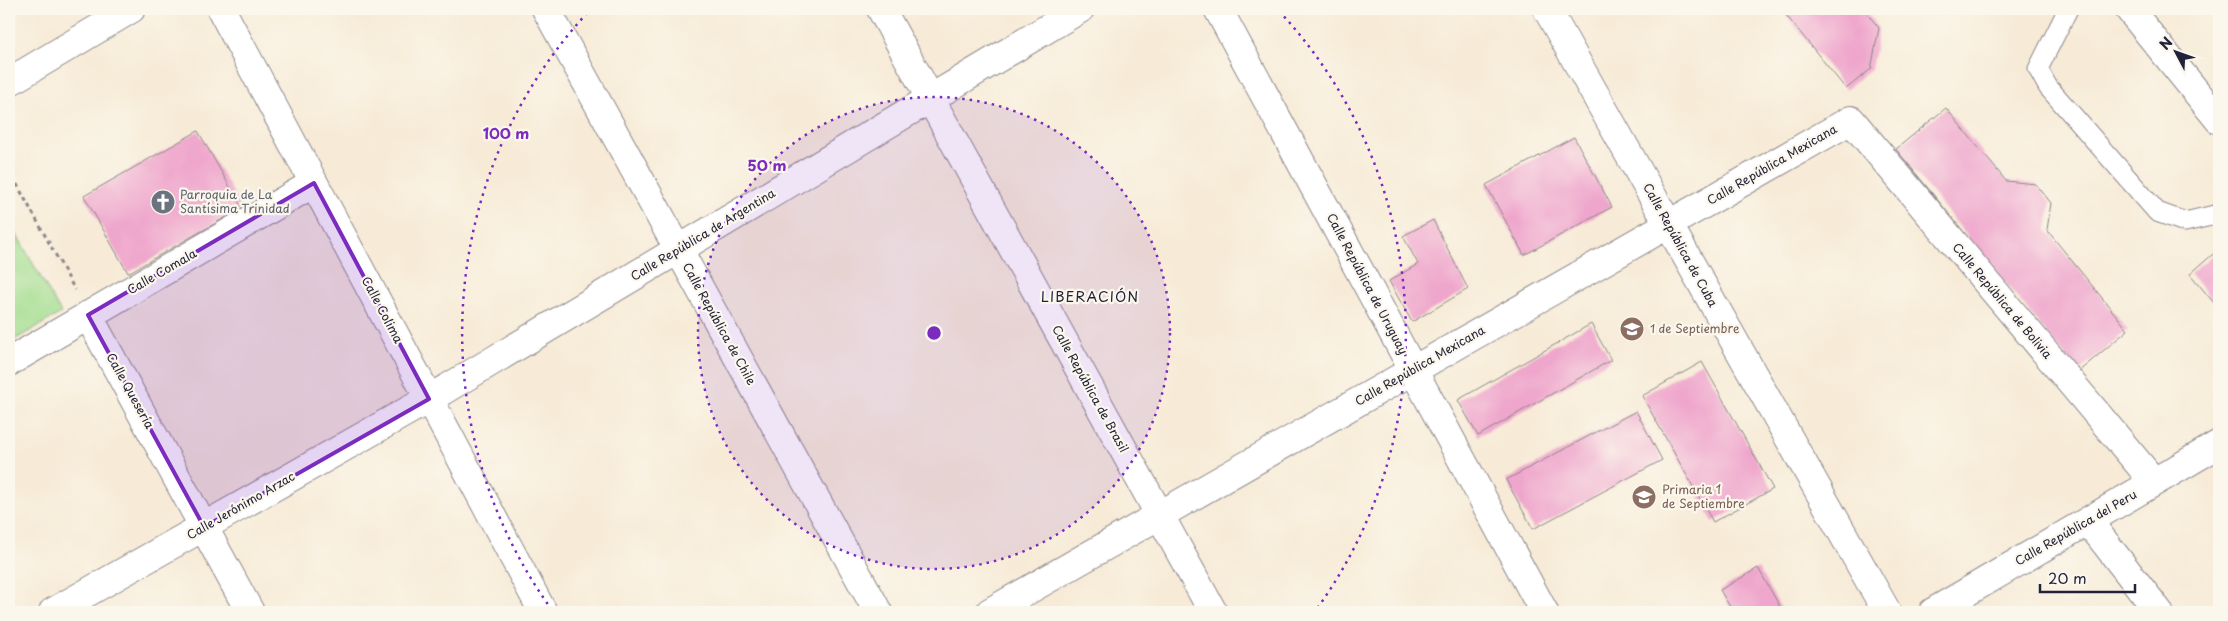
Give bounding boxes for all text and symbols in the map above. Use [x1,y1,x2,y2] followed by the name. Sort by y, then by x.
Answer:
[2150,28,2200,78] north arrow
[2154,32,2177,54] text: N
[1703,119,1840,209] street label: Calle República Mexicana
[483,121,529,144] text: 100 m
[748,153,786,176] text: 50 m
[1639,179,1723,310] street label: Calle República de Cuba
[627,183,779,285] street label: Calle República de Argentina
[180,185,290,217] place label: Parroquia de La Santísima Trinidad
[150,189,176,215] church icon: Parroquia de La Santísima Trinidad
[1323,210,1413,357] street label: Calle República de Uruguay
[1949,238,2057,363] street label: Calle República de Bolivia
[123,244,200,298] street label: Calle Comala
[679,259,761,388] street label: Calle República de Chile
[358,273,408,346] street label: Calle Colima
[1041,286,1139,307] district label: LIBERACIÓN
[1619,316,1645,342] school or university icon: 1 de Septiembre
[1650,319,1740,337] place label: 1 de Septiembre
[1351,320,1488,410] street label: Calle República Mexicana
[1048,322,1133,456] street label: Calle República de Brasil
[925,324,943,342] centre of rings
[103,349,159,432] street label: Calle Quesería
[183,467,298,543] street label: Calle Jerónimo Arzac
[1662,480,1745,512] place label: Primaria 1 de Septiembre
[1631,484,1657,510] school or university icon: Primaria 1 de Septiembre
[2011,485,2140,569] street label: Calle República del Peru
[2040,561,2136,593] scale bar
[2048,566,2087,589] text: 20 m

